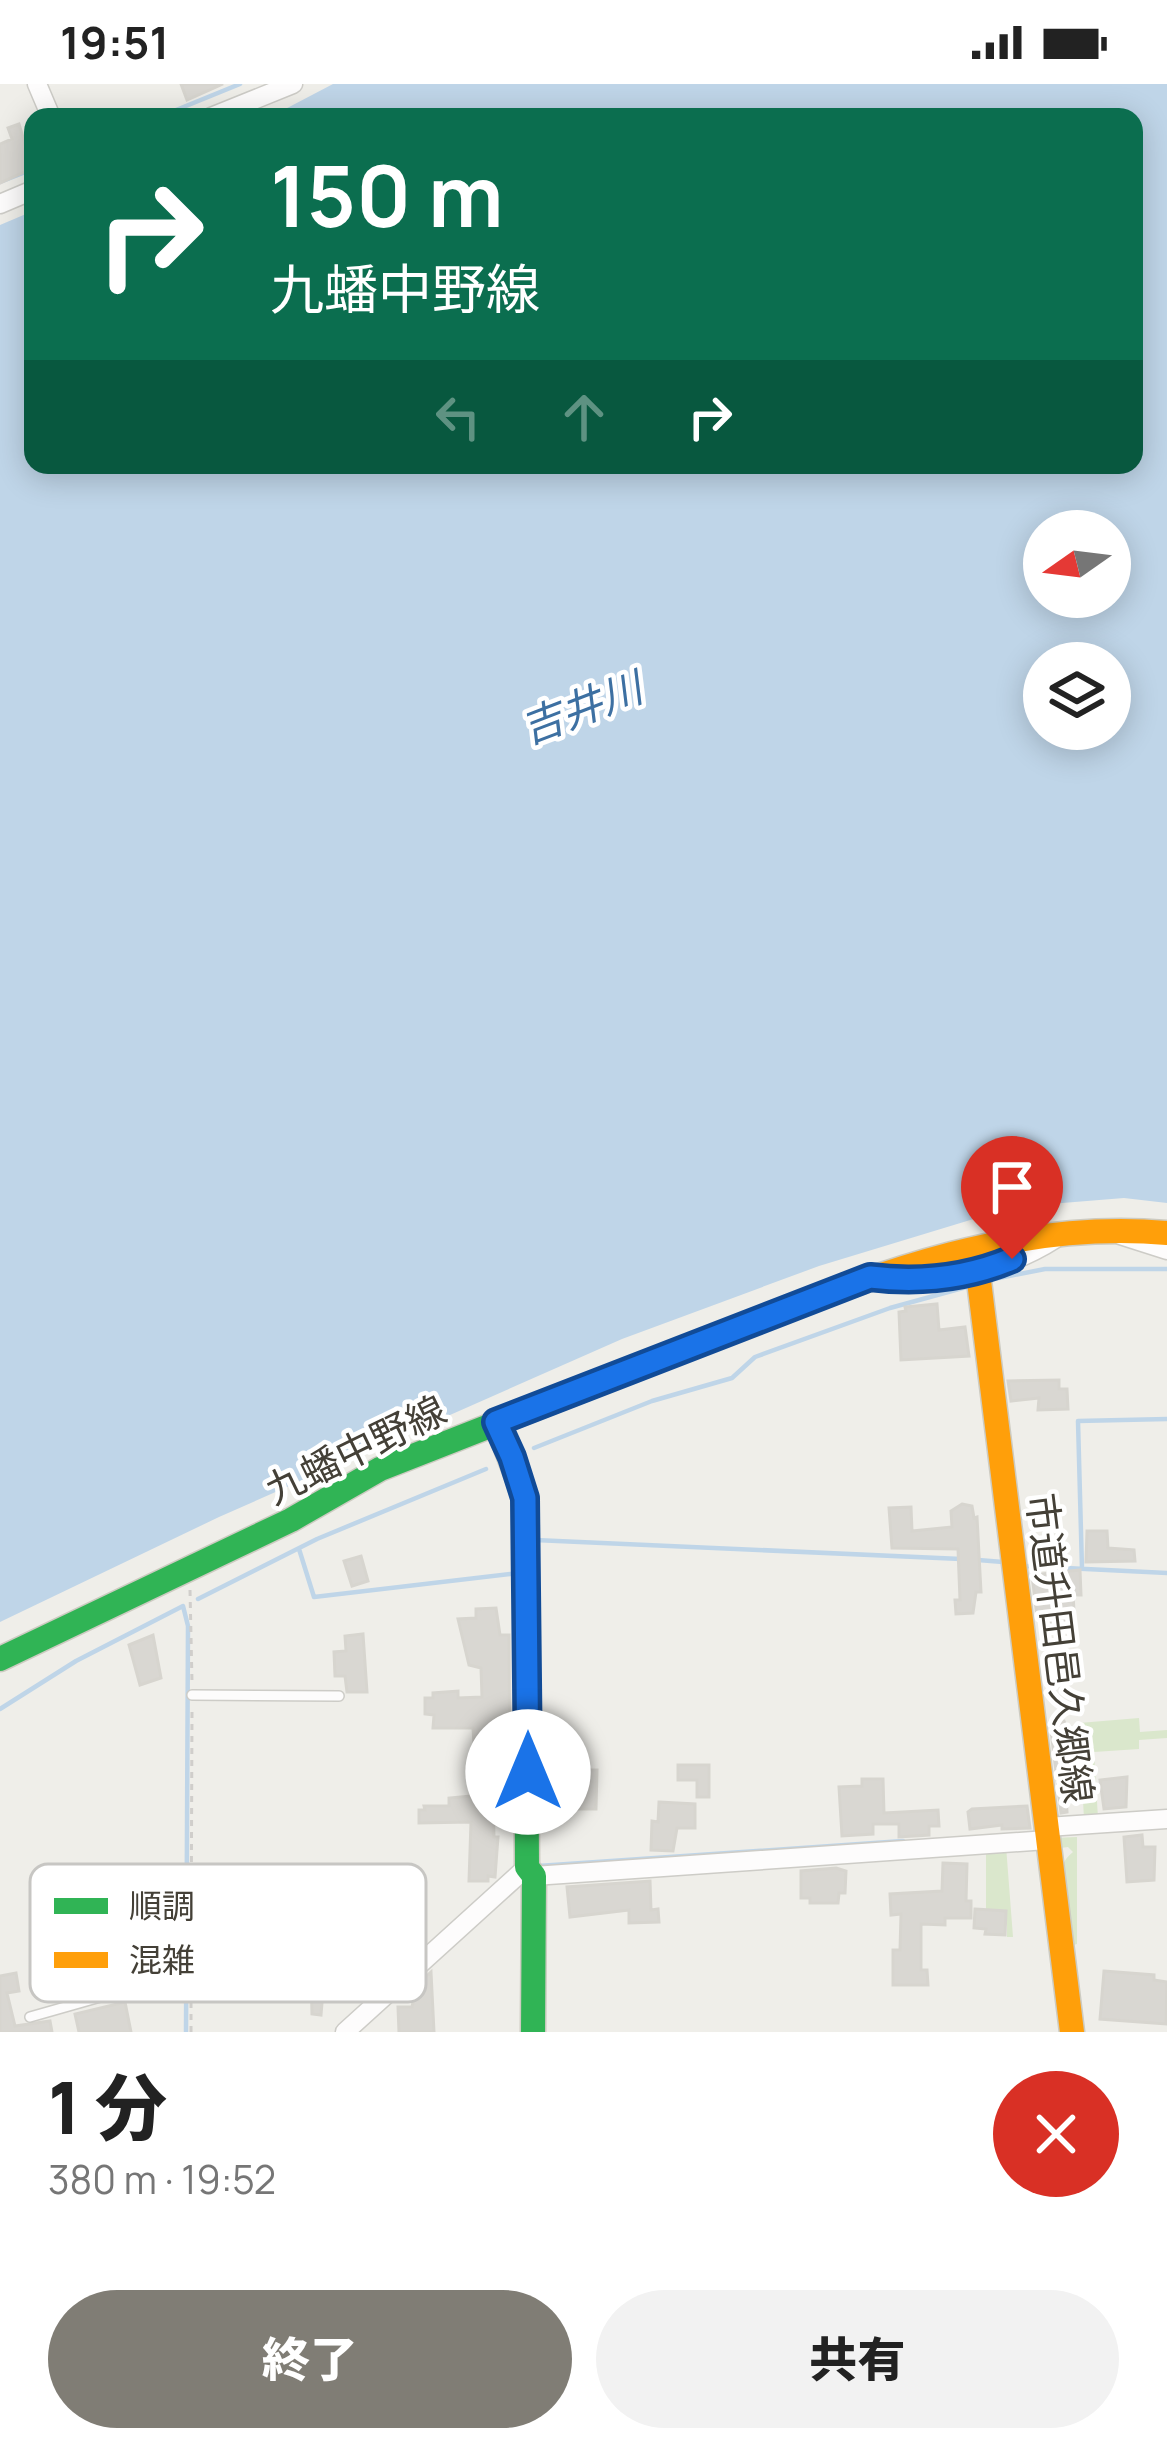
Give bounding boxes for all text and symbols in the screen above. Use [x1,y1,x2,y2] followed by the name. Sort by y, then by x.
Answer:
[60,11,169,73] text: 19:51
[270,137,504,252] text: 150 m
[72,156,228,312] icon: right
[270,251,540,325] text: 九蟠中野線
[425,384,491,450] icon: left
[551,384,617,450] icon: ahead
[677,384,743,450] icon: right
[1023,510,1131,618] north arrow
[1023,510,1131,750] map controls
[1023,642,1131,750] button: layers
[512,656,654,757] water label: 吉井川
[961,1136,1063,1259] pin
[979,1154,1045,1220] icon: arrive
[256,1382,454,1516] street label: 九蟠中野線
[1015,1490,1107,1806] street label: 市道升田邑久郷線
[465,1709,591,1835] position arrow
[30,1864,426,2002] legend
[129,1883,195,1928] text: 順調
[129,1937,195,1982] text: 混雑
[48,2057,167,2156] text: 1 分
[993,2071,1119,2197] button: close
[48,2152,276,2206] text: 380 m · 19:52
[48,2290,572,2428] button: 終了
[596,2290,1119,2428] button: 共有

